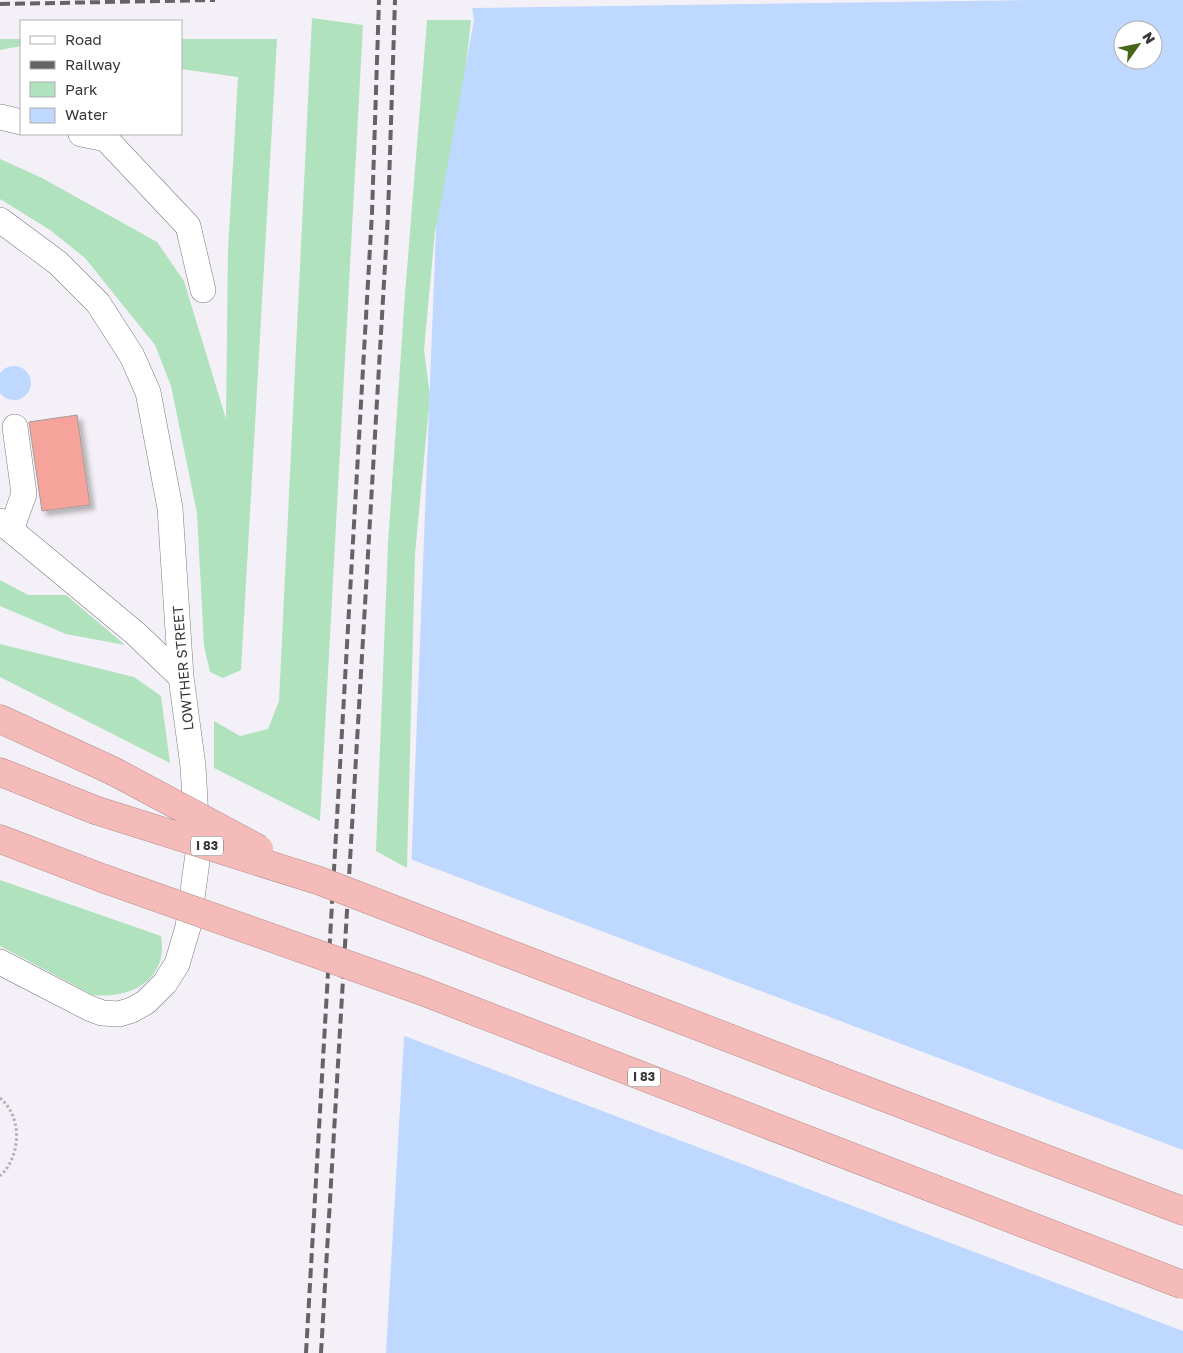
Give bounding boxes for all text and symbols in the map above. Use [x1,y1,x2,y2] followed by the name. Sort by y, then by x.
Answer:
[20,20,182,135] legend
[1113,20,1163,70] north arrow
[1139,29,1159,47] text: N
[65,30,102,48] text: Road
[65,55,121,73] text: Railway
[65,80,98,98] text: Park
[65,105,108,123] text: Water
[169,605,196,731] street label: LOWTHER STREET
[191,836,223,856] road number: I 83
[628,1068,660,1086] road number: I 83

